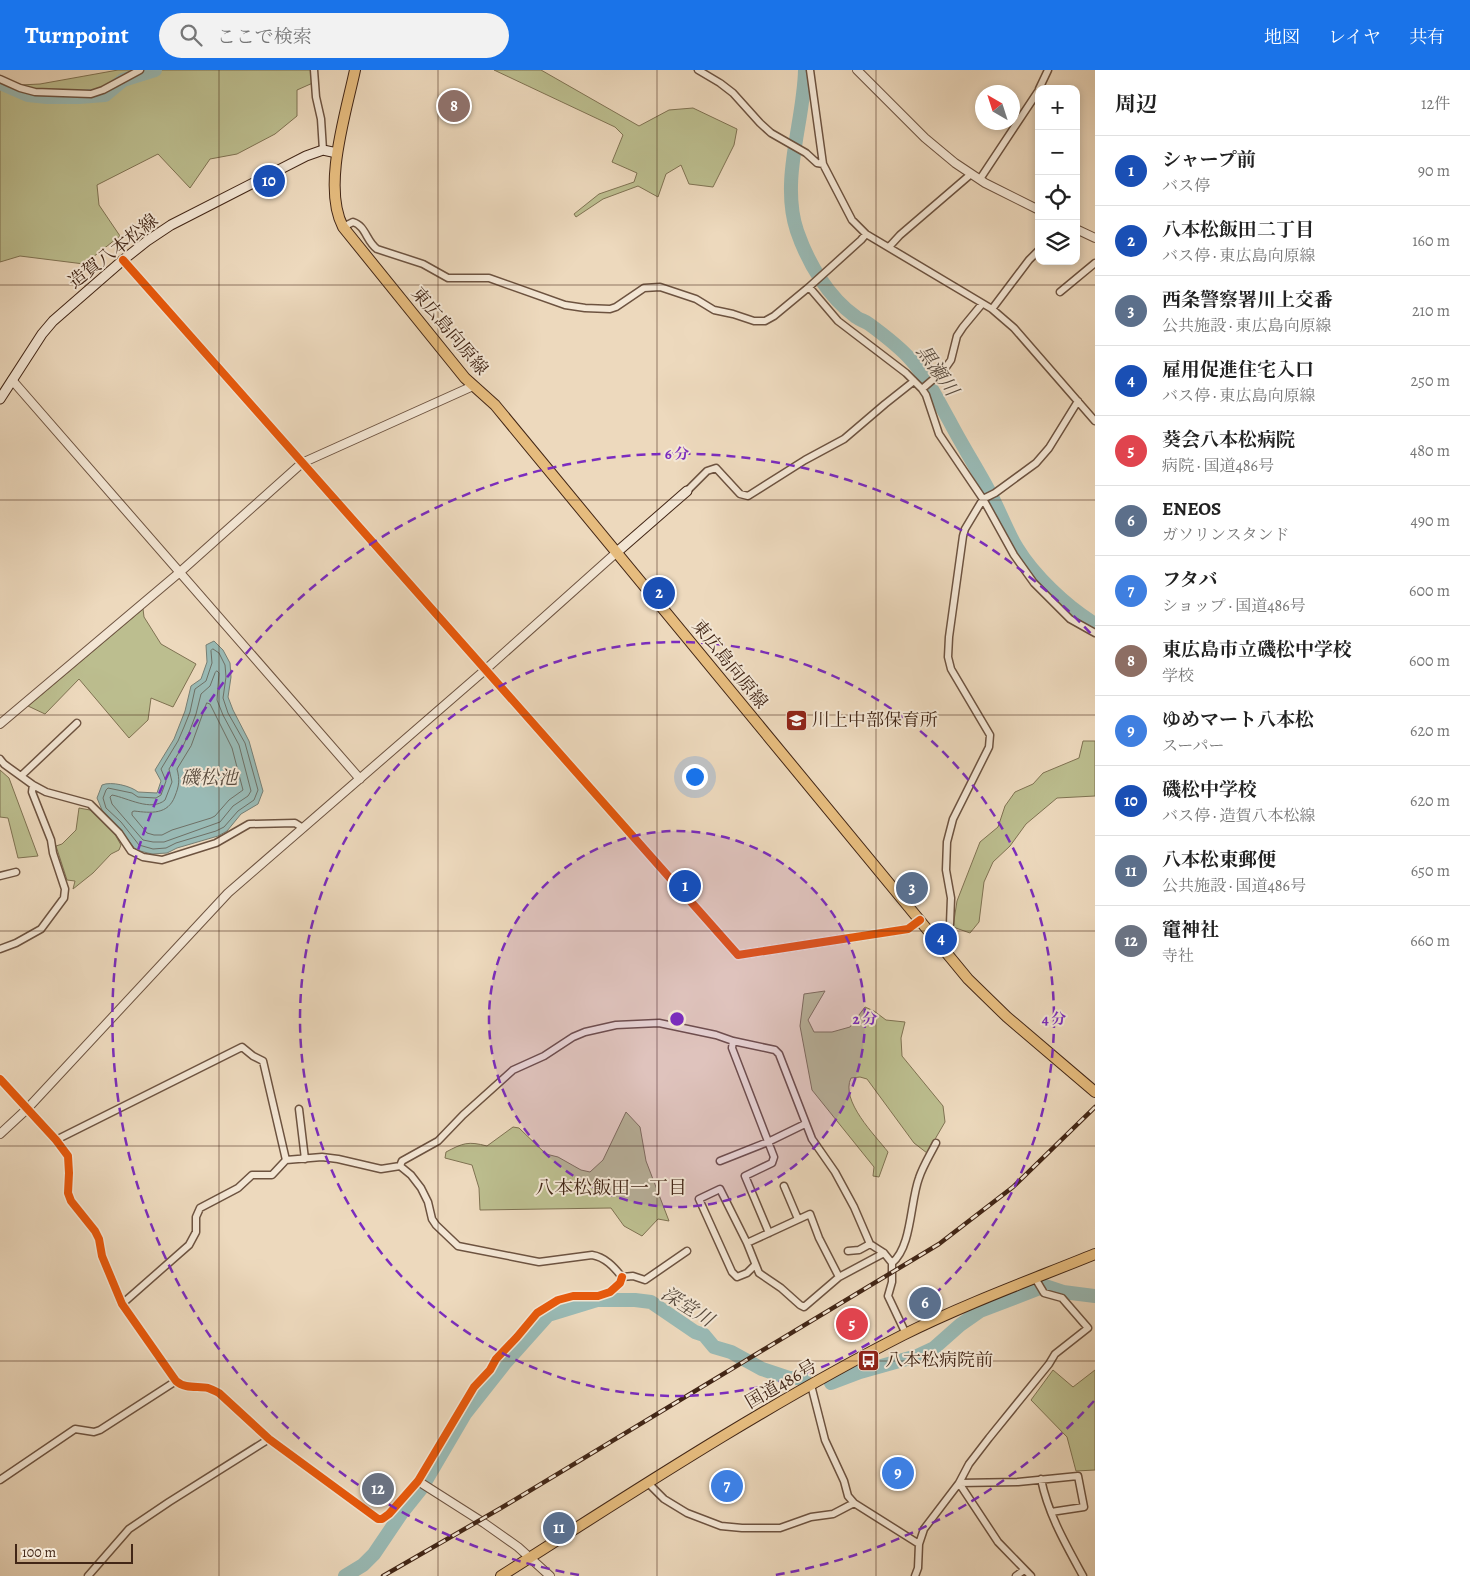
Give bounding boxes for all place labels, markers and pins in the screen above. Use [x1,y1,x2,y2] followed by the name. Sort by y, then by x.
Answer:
[438,87,470,125] pin: 8
[253,162,285,200] pin: 10
[643,574,675,612] pin: 2
[784,708,808,732] school or university icon: 川上中部保育所
[812,708,938,732] place label: 川上中部保育所
[669,867,701,905] pin: 1
[896,869,928,907] pin: 3
[925,920,957,958] pin: 4
[668,1010,686,1028] centre of rings
[909,1284,941,1322] pin: 6
[836,1305,868,1343] pin: 5
[857,1348,881,1372] bus stop icon: 八本松病院前
[885,1348,993,1372] place label: 八本松病院前
[882,1454,914,1492] pin: 9
[711,1467,743,1505] pin: 7
[362,1470,394,1508] pin: 12
[543,1509,575,1547] pin: 11

